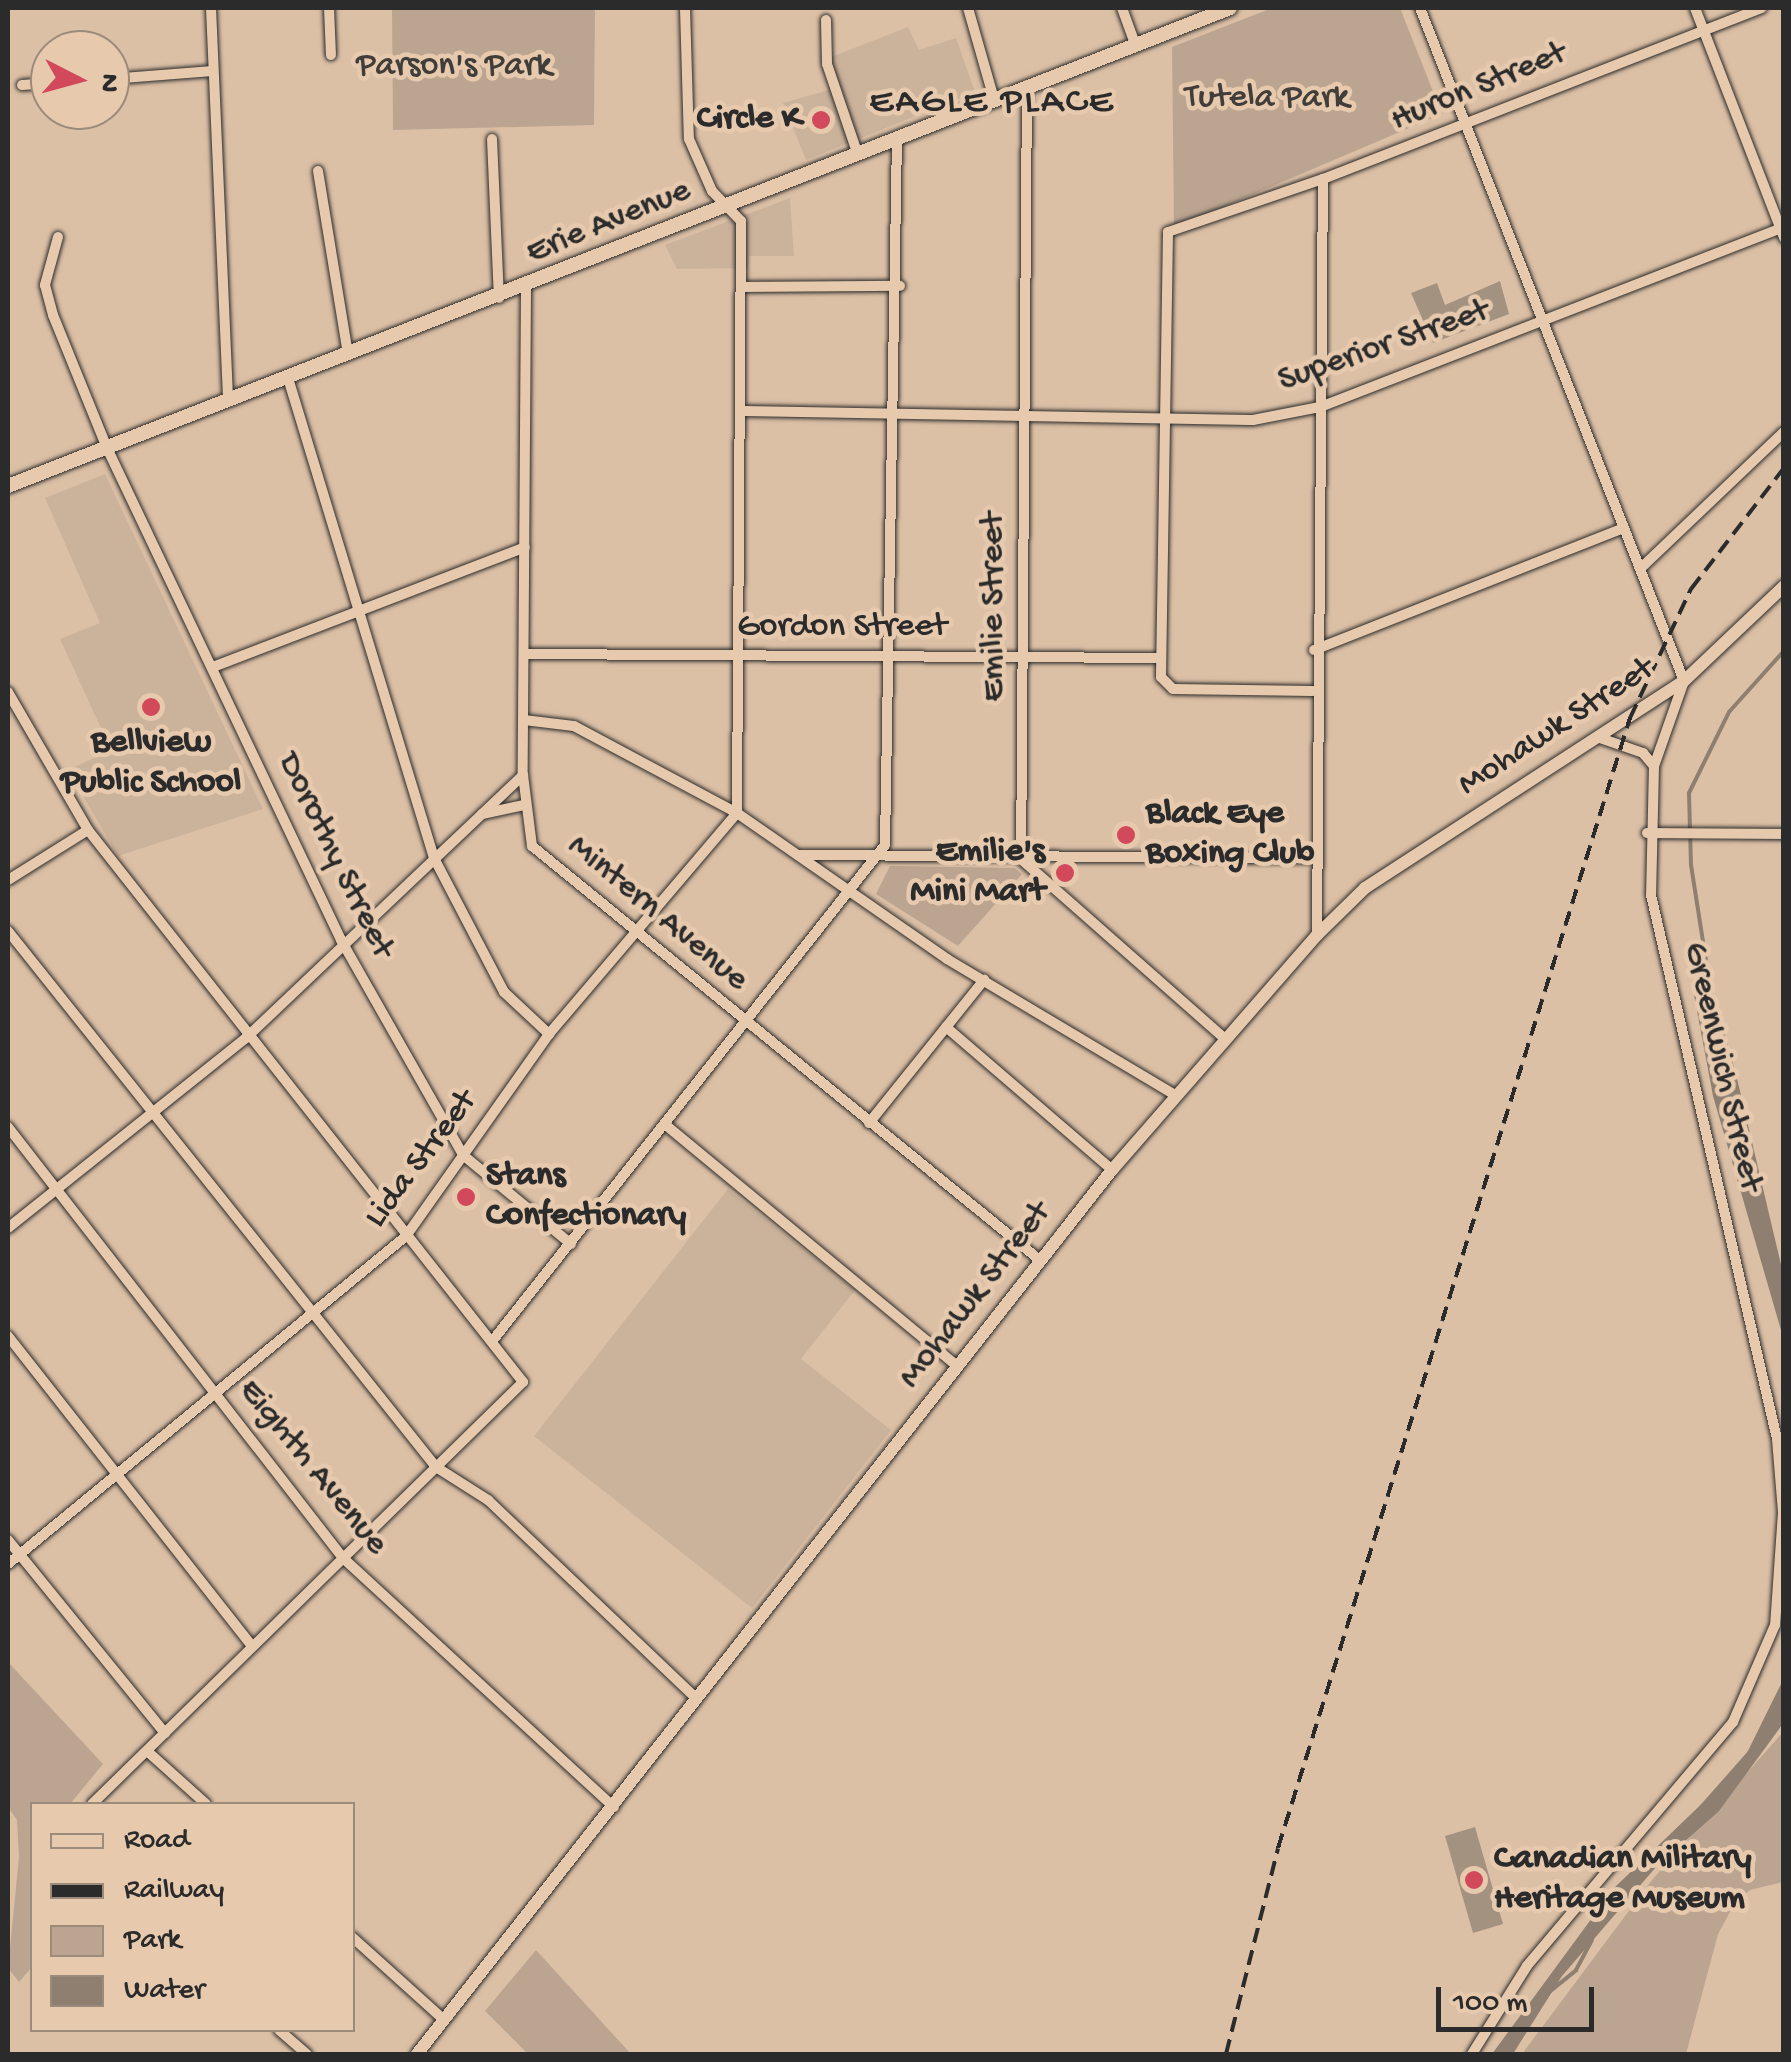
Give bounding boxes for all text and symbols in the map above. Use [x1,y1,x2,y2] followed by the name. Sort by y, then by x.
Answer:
[30,30,130,130] north arrow
[1385,34,1573,142] street label: Huron Street
[356,46,552,88] park label: Parson's Park
[91,72,126,94] text: N
[1185,78,1349,120] park label: Tutela Park
[869,81,1115,127] district label: EAGLE PLACE
[697,99,801,141] place label: Circle K
[810,109,832,131] marker: Circle K
[521,171,697,275] street label: Erie Avenue
[1273,291,1495,403] street label: Superior Street
[974,512,1016,702] street label: Emilie Street
[737,607,947,649] street label: Gordon Street
[1451,649,1663,807] street label: Mohawk Street
[140,696,162,718] marker: Bellview Public School
[61,723,241,805] place label: Bellview Public School
[266,746,402,966] street label: Dorothy Street
[1146,794,1314,876] place label: Black Eye Boxing Club
[1115,824,1137,846] marker: Black Eye Boxing Club
[558,826,756,1002] street label: Mintern Avenue
[910,832,1045,914] place label: Emilie's Mini Mart
[1054,862,1076,884] marker: Emilie's Mini Mart
[1672,938,1770,1196] street label: Greenwich Street
[356,1083,488,1237] street label: Lida Street
[486,1156,686,1238] place label: Stans Confectionary
[455,1186,477,1208] marker: Stans Confectionary
[890,1194,1062,1398] street label: Mohawk Street
[228,1371,396,1565] street label: Eighth Avenue
[30,1802,355,2032] legend
[124,1824,190,1859] text: Road
[1494,1839,1751,1921] place label: Canadian Military Heritage Museum
[1463,1869,1485,1891] marker: Canadian Military Heritage Museum
[124,1874,224,1909] text: Railway
[124,1924,181,1959] text: Park
[1441,1967,1598,2029] scale bar
[124,1974,205,2009] text: Water
[1453,1987,1528,2022] text: 100 m

